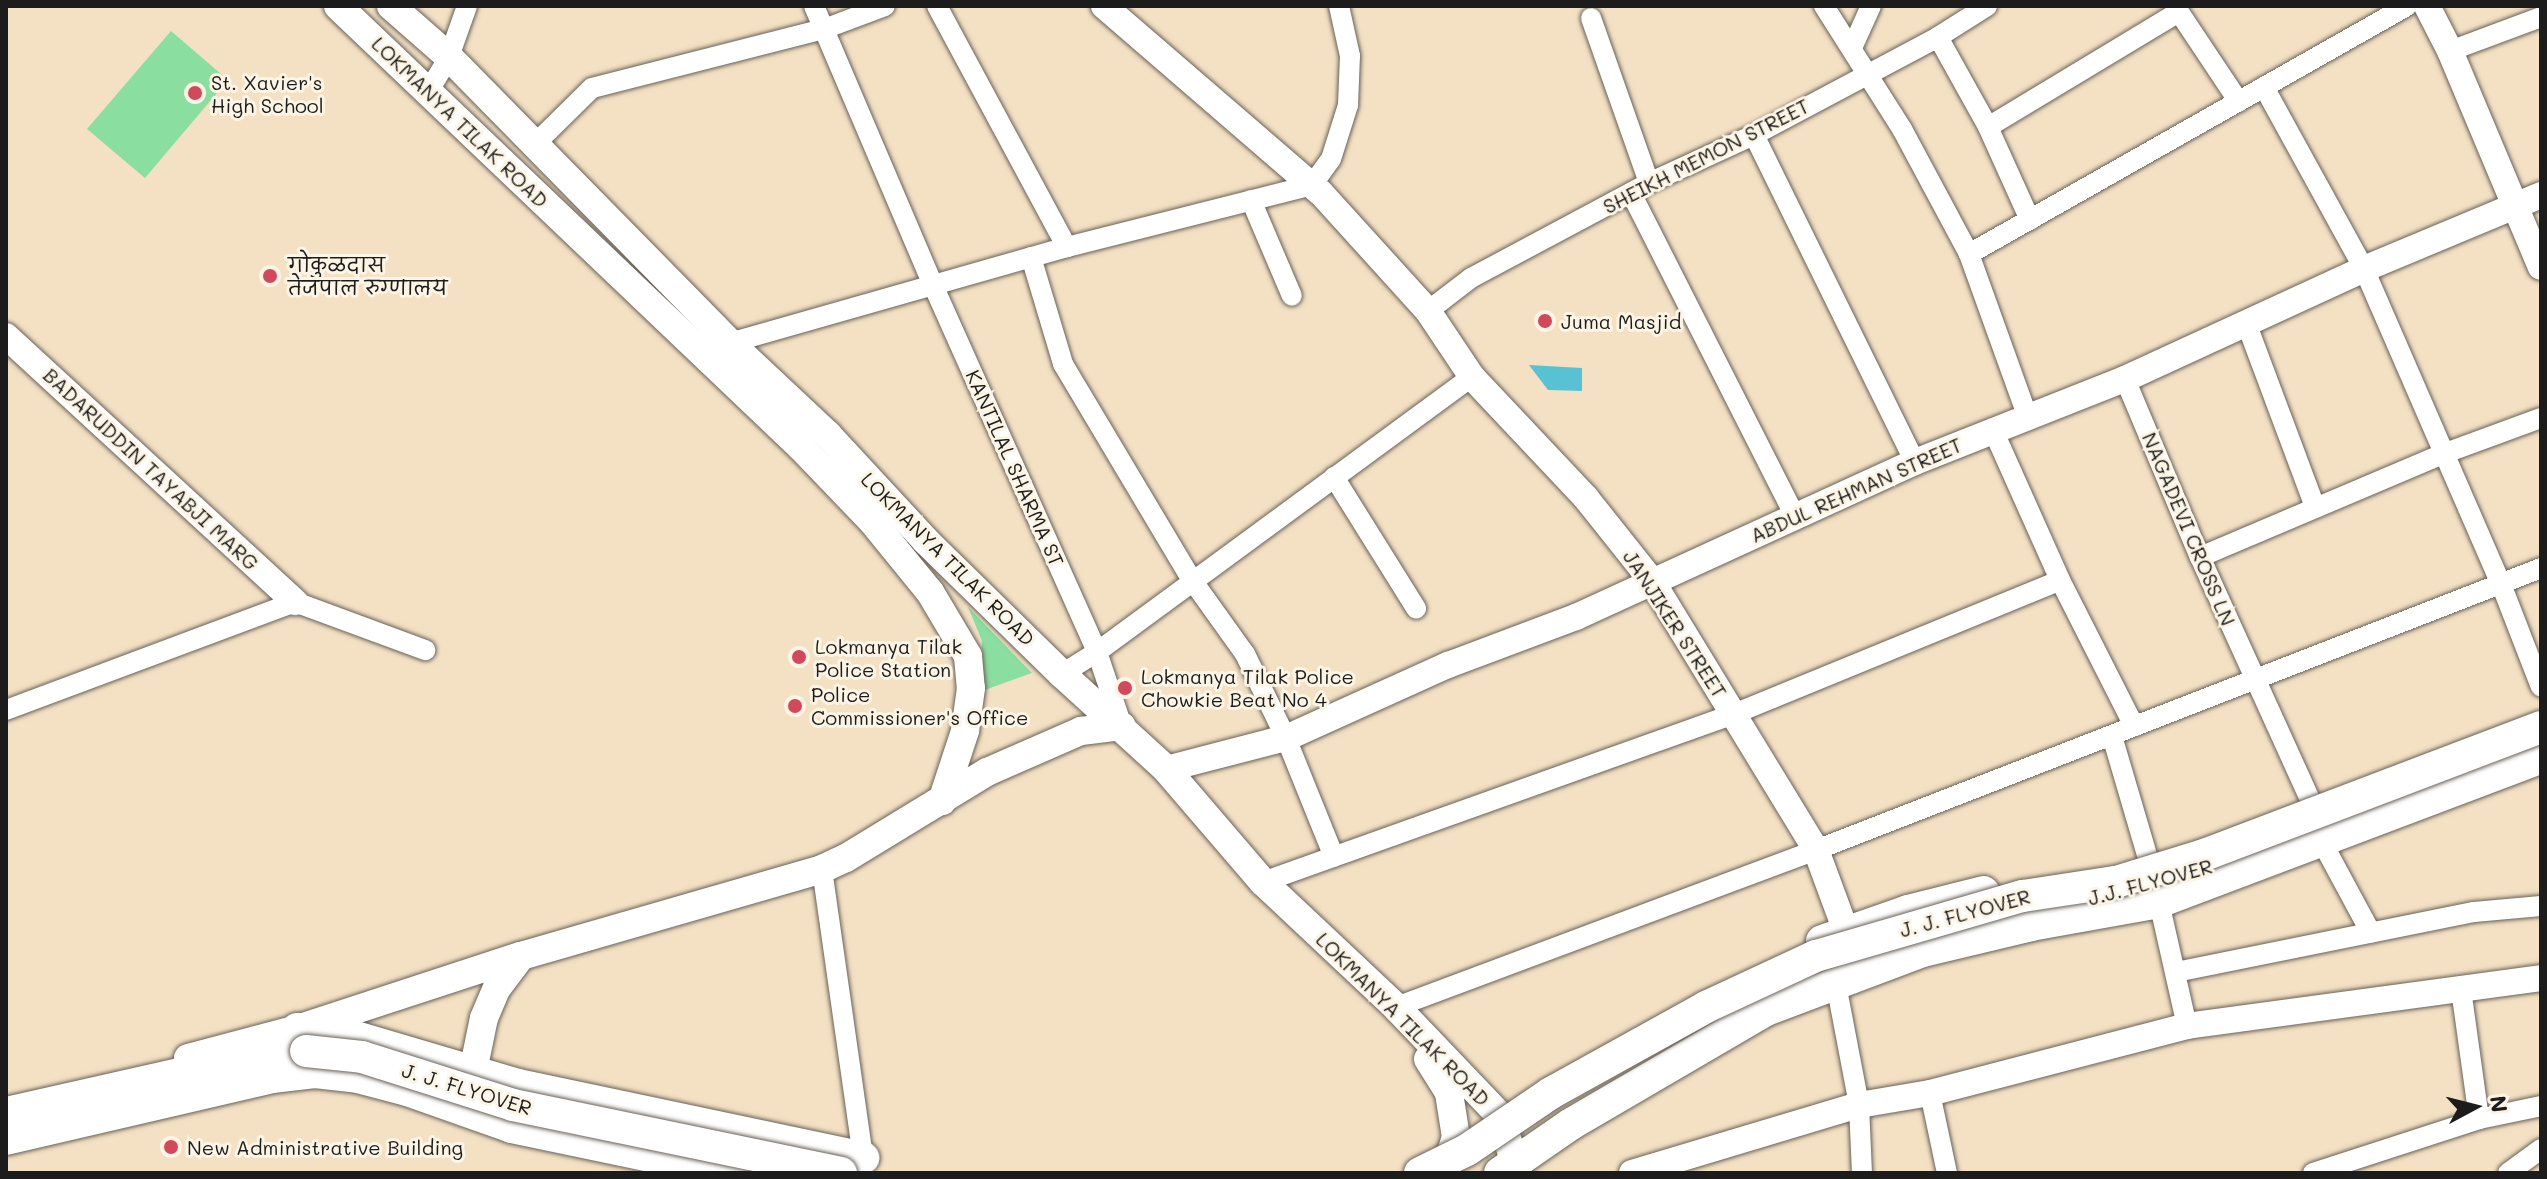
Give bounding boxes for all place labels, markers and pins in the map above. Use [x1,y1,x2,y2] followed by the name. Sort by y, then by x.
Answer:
[211,70,324,117] place label: St. Xavier's High School
[186,84,204,102] marker: St. Xavier's High School
[288,252,447,299] place label: गोकुळदास तेजपाल रुग्णालय
[259,265,281,287] marker: गोकुळदास तेजपाल रुग्णालय
[1561,309,1681,333] place label: Juma Masjid
[1536,312,1554,330] marker: Juma Masjid
[815,634,962,681] place label: Lokmanya Tilak Police Station
[790,648,808,666] marker: Lokmanya Tilak Police Station
[1141,664,1354,711] place label: Lokmanya Tilak Police Chowkie Beat No 4
[1116,679,1134,697] marker: Lokmanya Tilak Police Chowkie Beat No 4
[811,682,1028,729] place label: Police Commissioner's Office
[786,697,804,715] marker: Police Commissioner's Office
[187,1135,463,1159] place label: New Administrative Building
[162,1138,180,1156] marker: New Administrative Building

